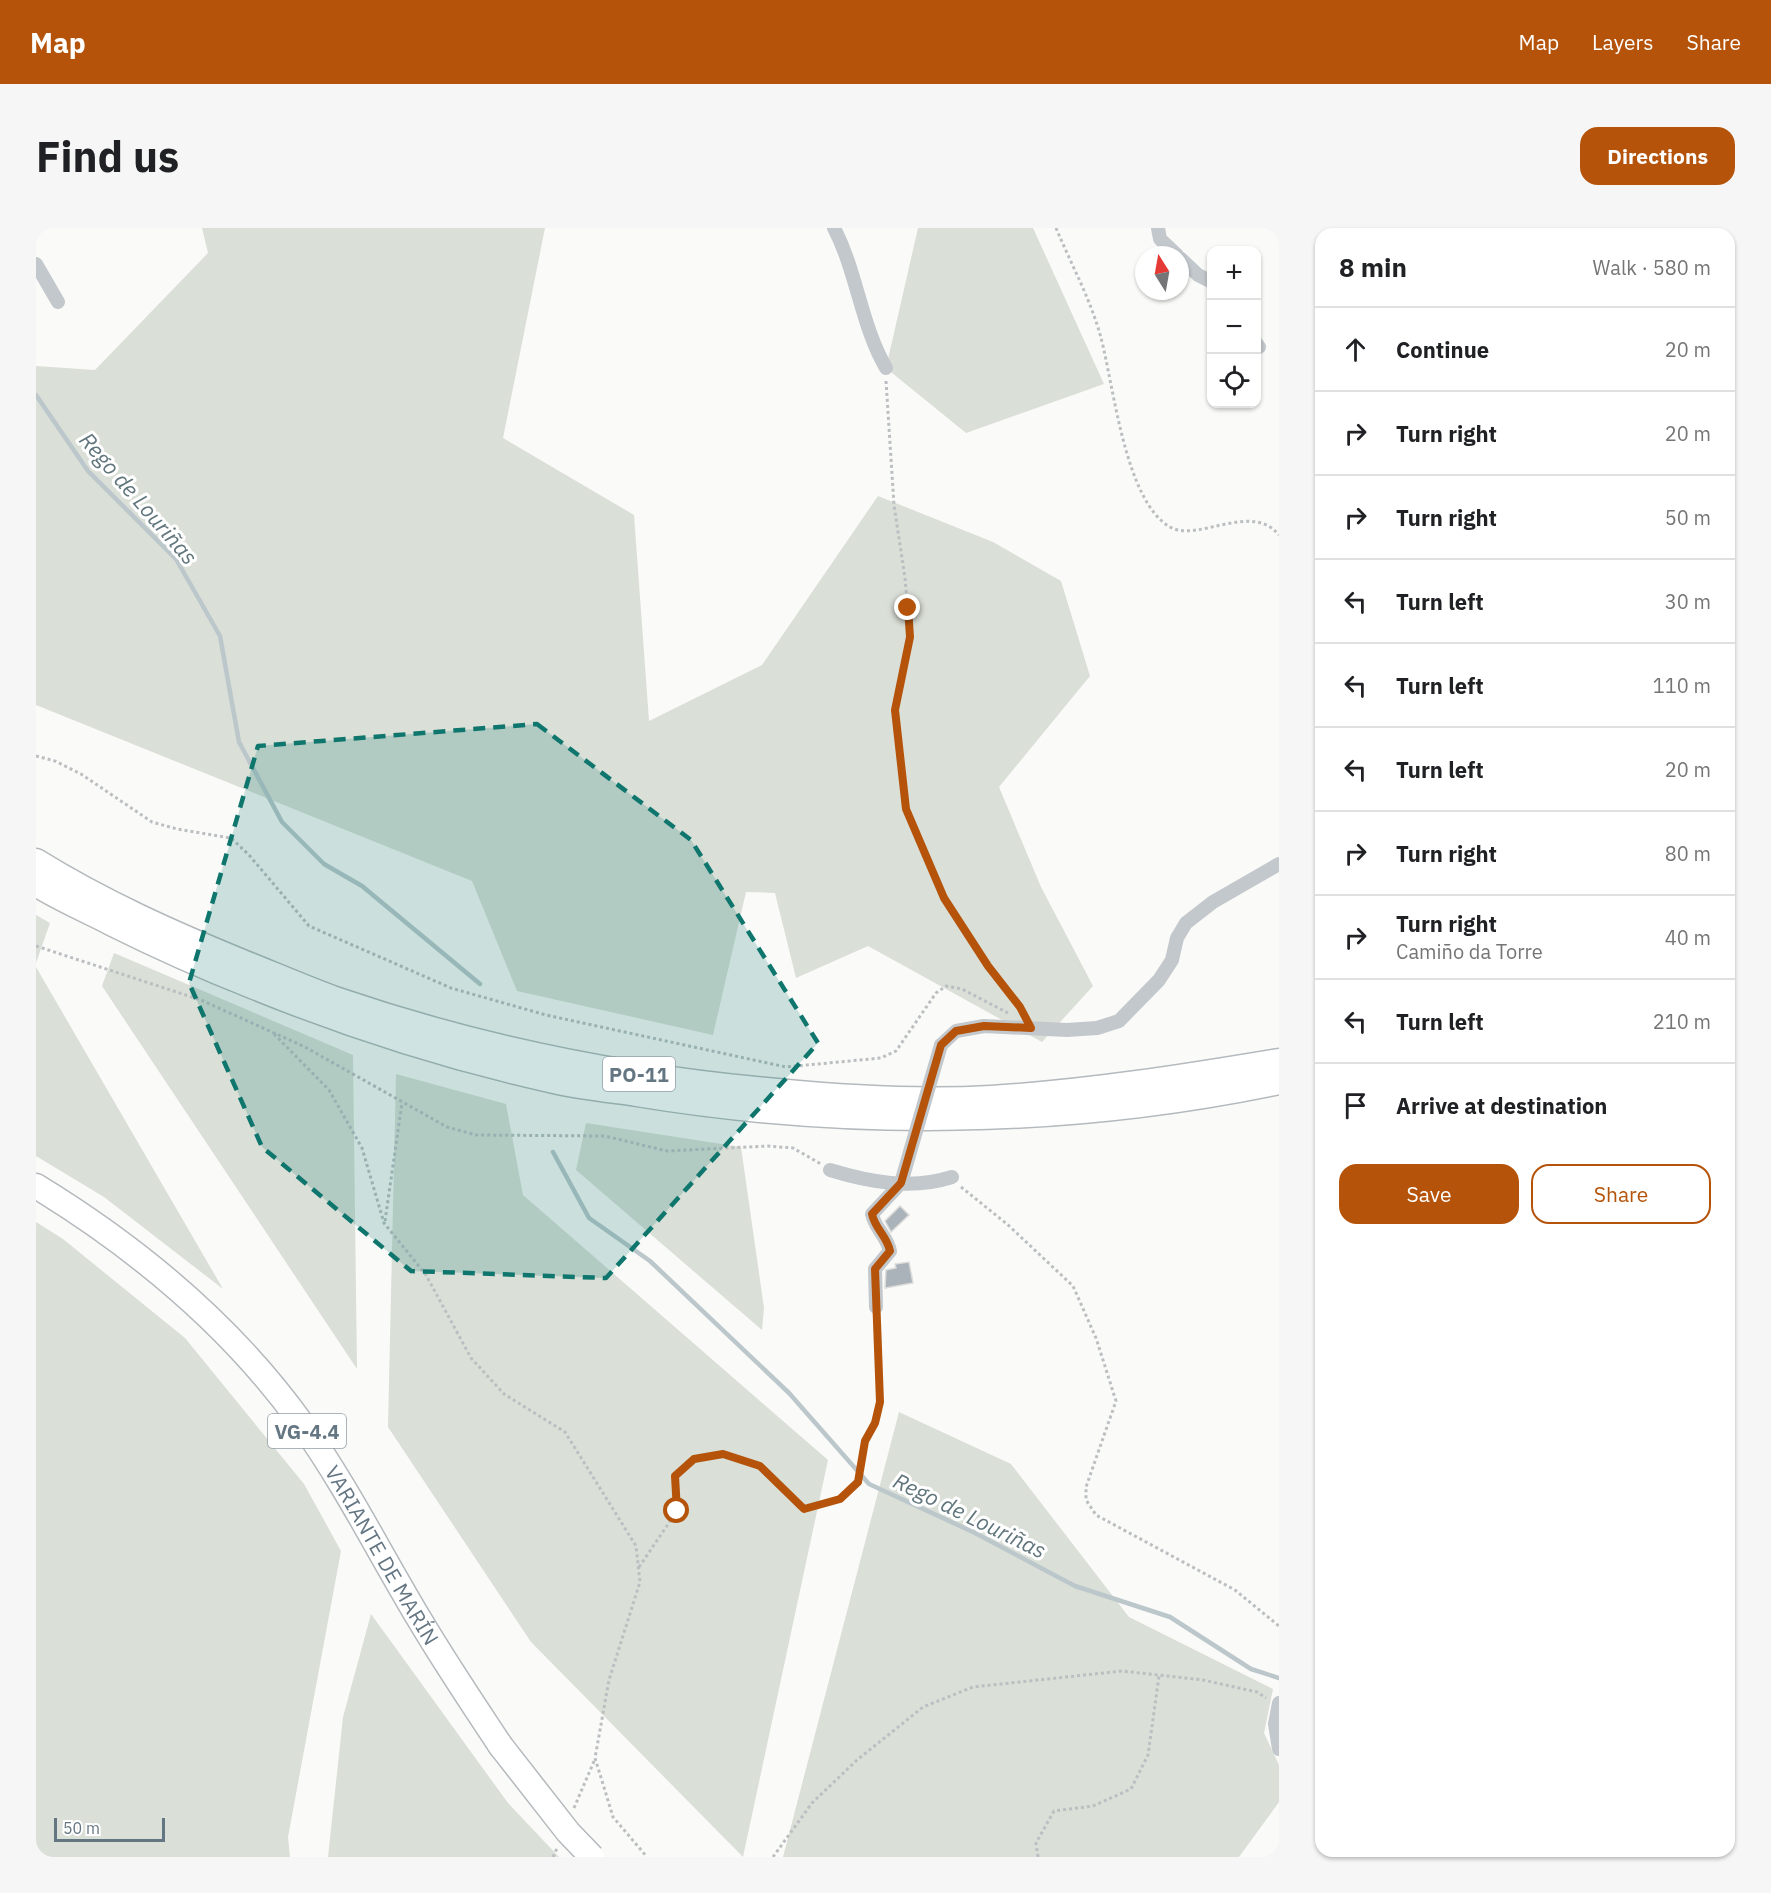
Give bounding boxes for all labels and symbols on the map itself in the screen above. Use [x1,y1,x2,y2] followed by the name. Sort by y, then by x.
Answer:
[1135,246,1189,300] north arrow
[74,426,204,570] water label: Rego de Louriñas
[894,594,920,620] route end
[603,1057,675,1091] road number: PO-11
[268,1414,346,1448] road number: VG-4.4
[319,1460,446,1650] street label: VARIANTE DE MARÍN
[889,1466,1051,1564] water label: Rego de Louriñas
[663,1497,689,1523] route start
[54,1815,165,1842] scale bar

